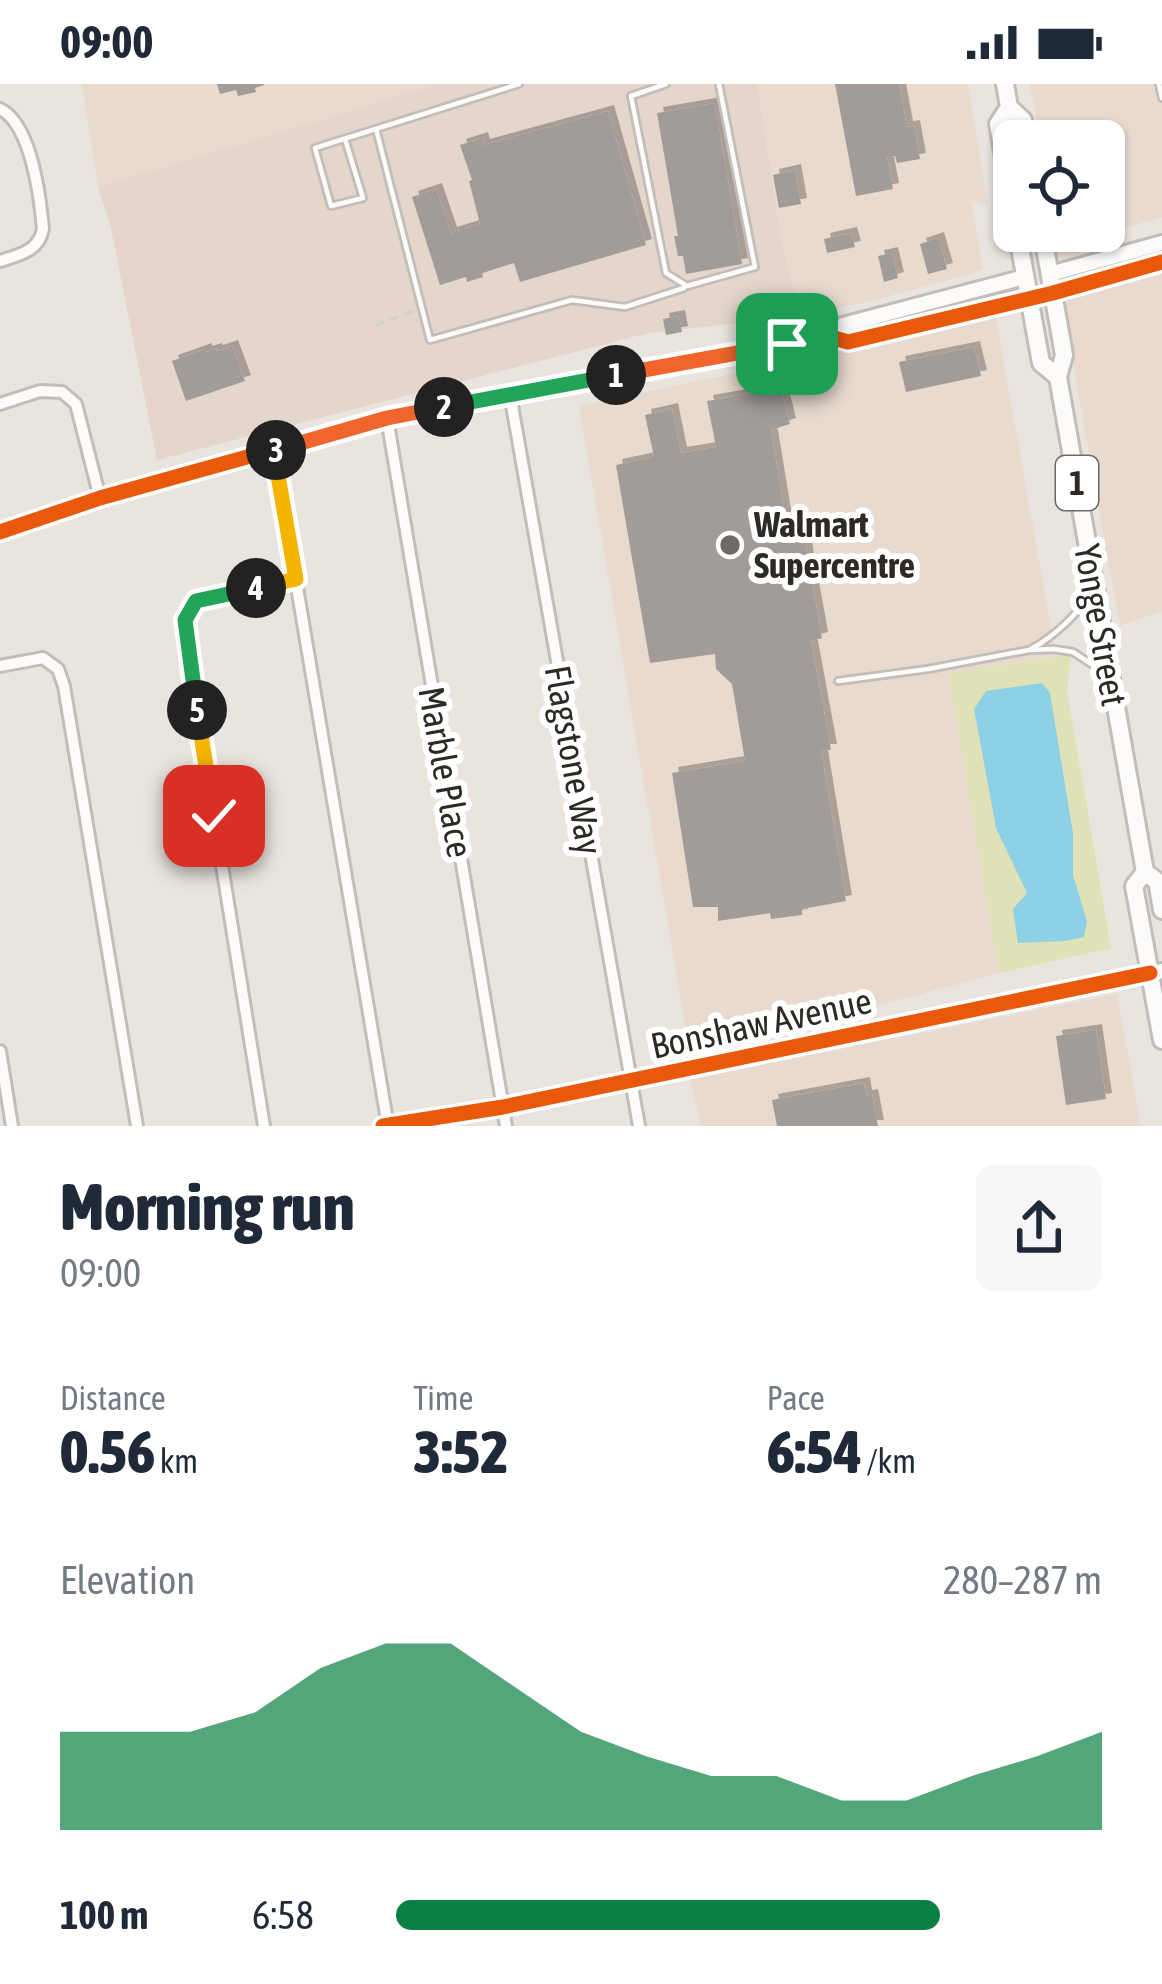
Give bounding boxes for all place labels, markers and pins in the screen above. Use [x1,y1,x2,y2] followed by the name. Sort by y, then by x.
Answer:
[736,293,838,395] pin
[586,345,646,405] pin: 1
[414,377,474,437] pin: 2
[246,420,306,480] pin: 3
[753,503,915,586] place label: Walmart Supercentre
[717,532,743,558] marker: Walmart Supercentre
[226,558,286,618] pin: 4
[167,680,227,740] pin: 5
[163,765,265,867] pin

